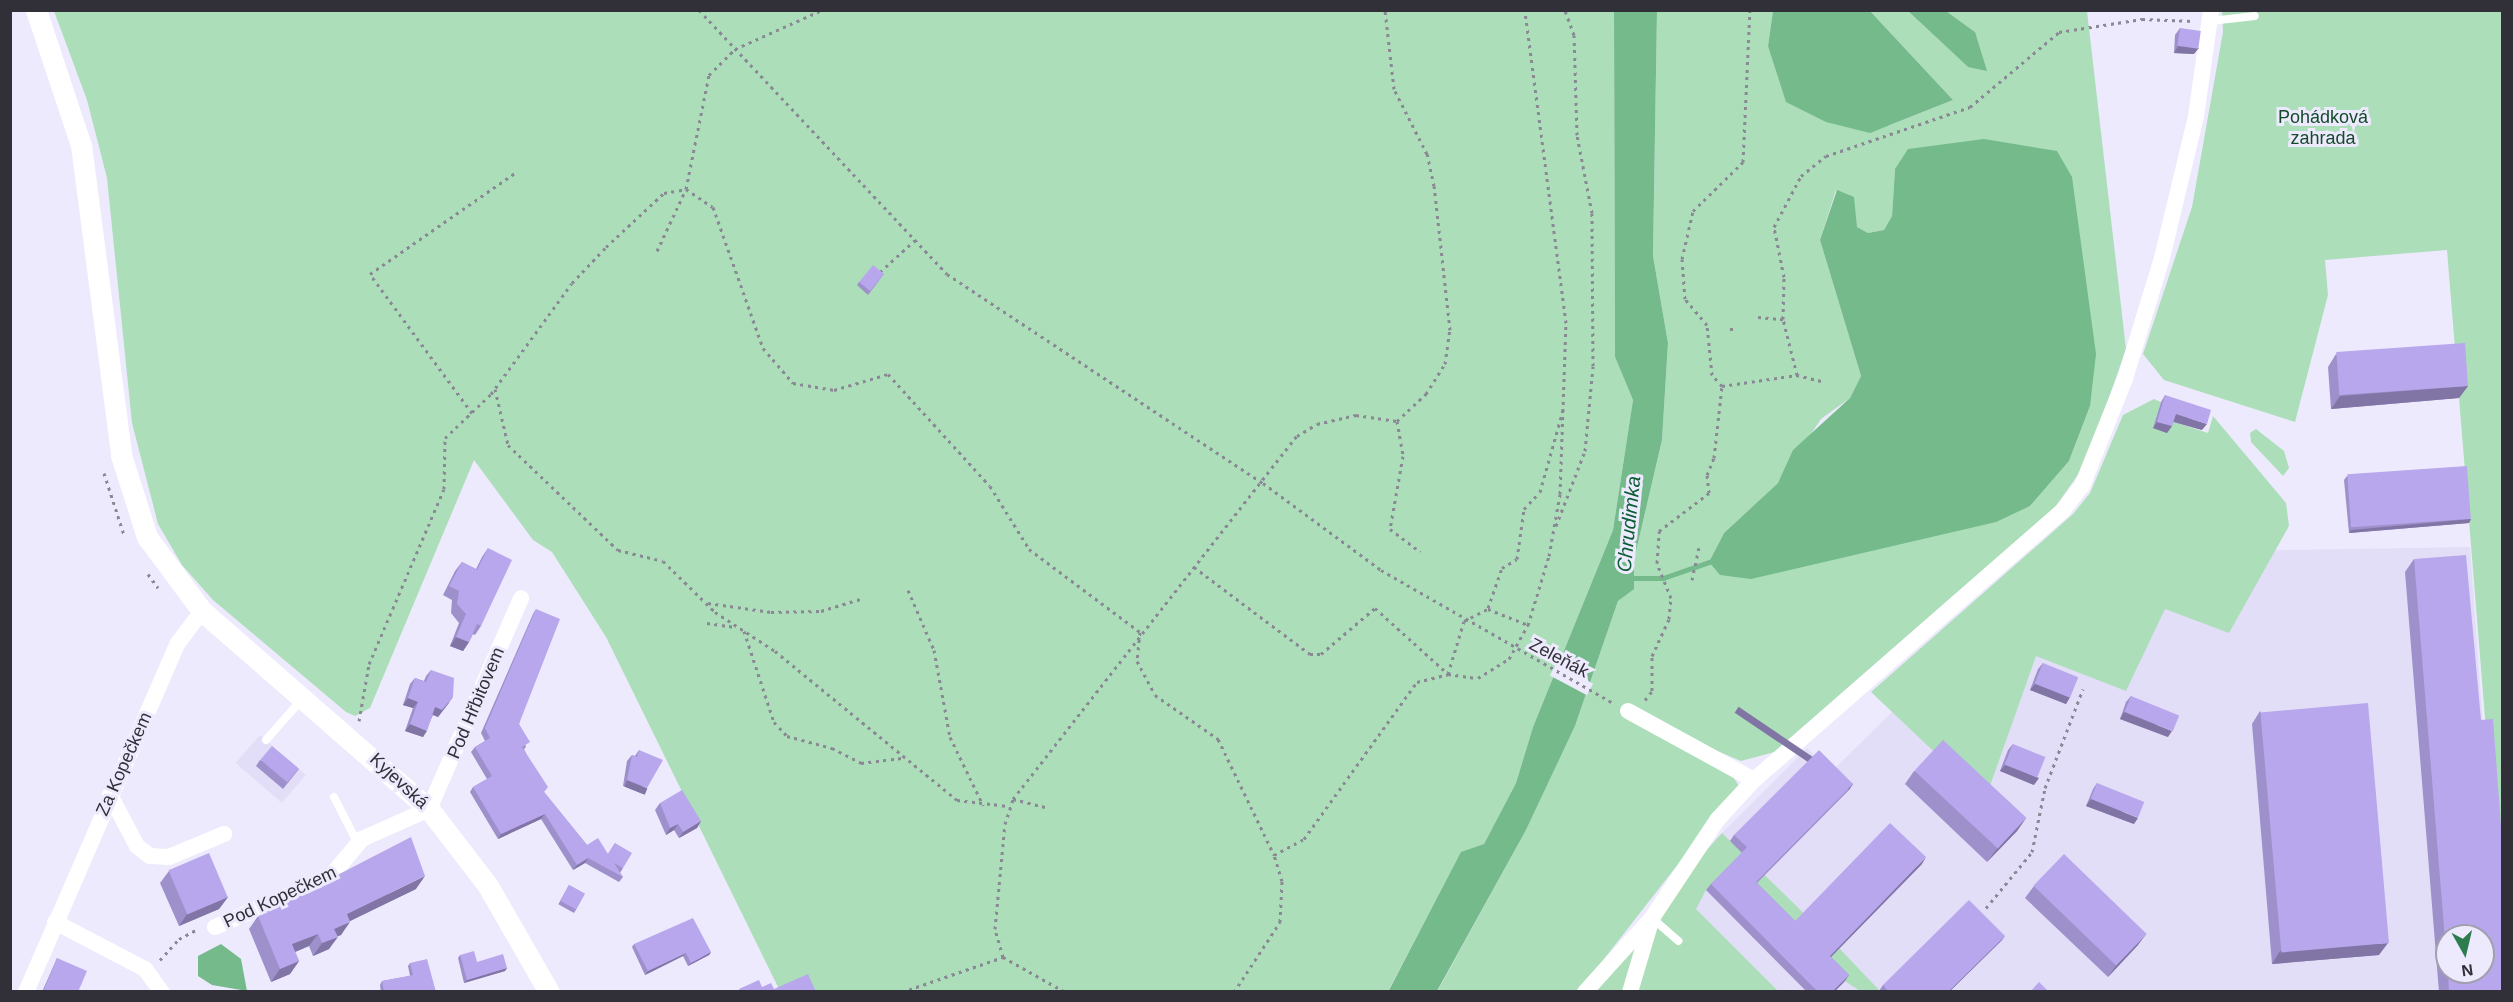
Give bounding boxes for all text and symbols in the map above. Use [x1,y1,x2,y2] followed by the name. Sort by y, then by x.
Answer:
[2278,107,2368,150] park label: Pohádková zahrada
[1612,475,1646,573] water label: Chrudimka
[1526,633,1592,683] street label: Zeleňák
[443,644,509,762] street label: Pod Hřbitovem
[92,709,156,819] street label: Za Kopečkem
[365,749,433,813] street label: Kyjevská
[220,861,340,933] street label: Pod Kopečkem
[2435,924,2495,984] north arrow
[2460,961,2474,980] text: N

